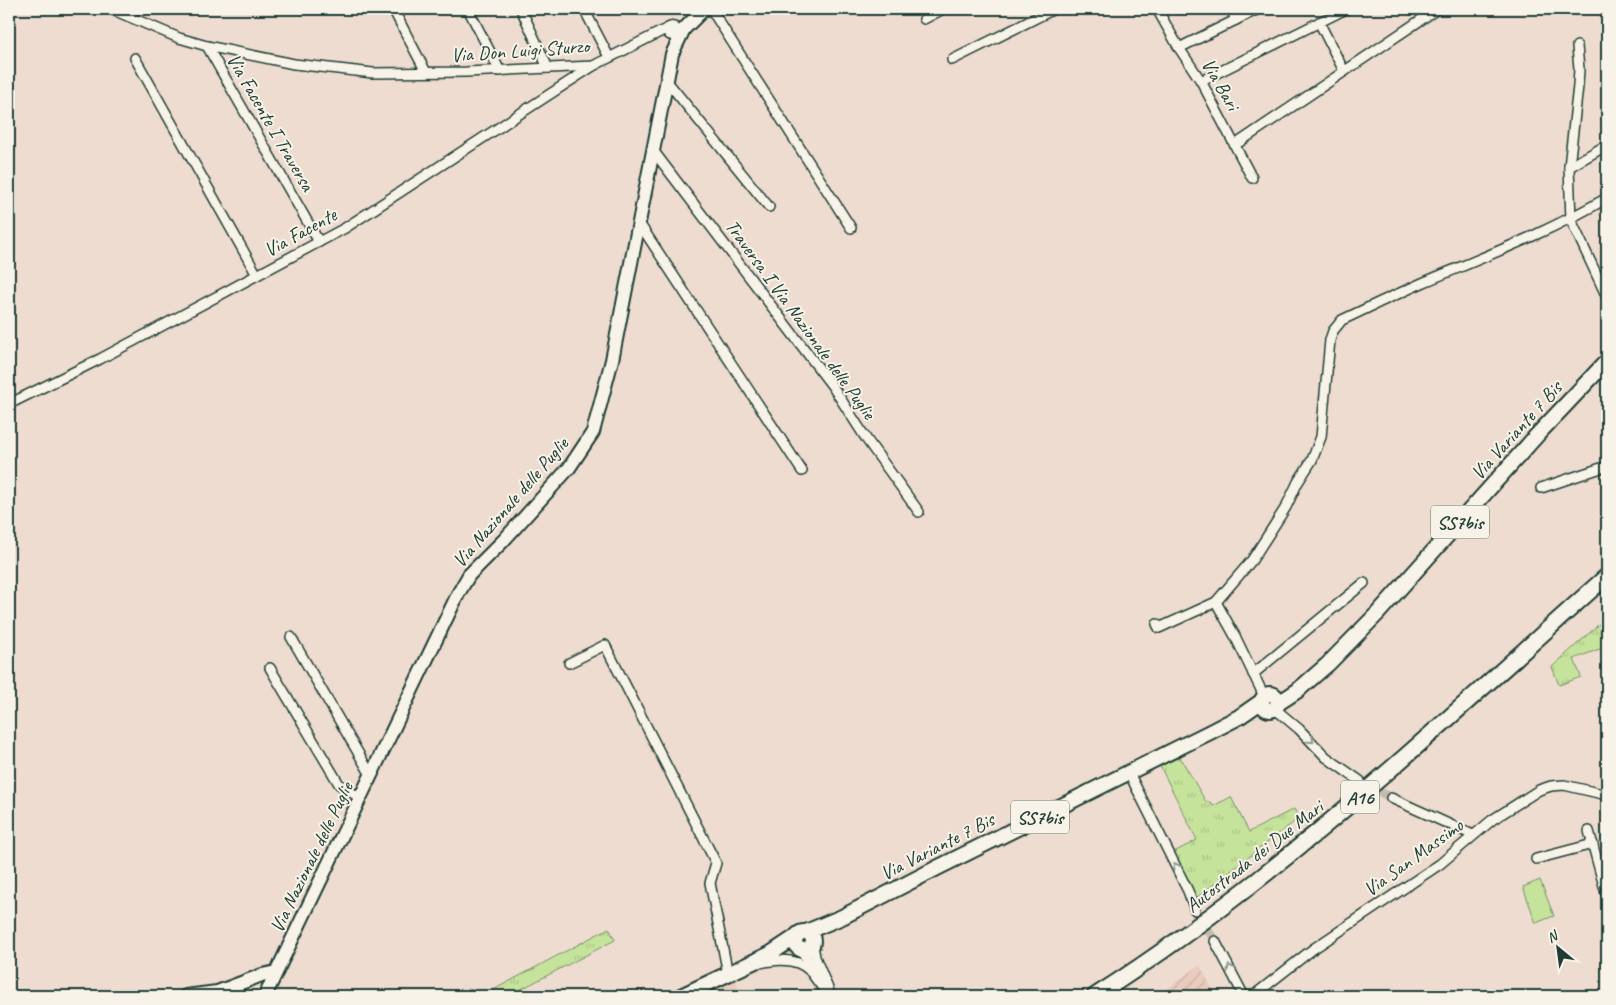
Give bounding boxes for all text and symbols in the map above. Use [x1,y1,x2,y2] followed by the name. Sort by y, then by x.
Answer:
[450,33,592,68] street label: Via Don Luigi Sturzo
[221,49,321,197] street label: Via Facente I Traversa
[1196,54,1246,117] street label: Via Bari
[260,202,342,263] street label: Via Facente
[720,215,882,425] street label: Traversa I Via Nazionale delle Puglie
[1465,374,1569,485] street label: Via Variante 7 Bis
[447,431,575,573] street label: Via Nazionale delle Puglie
[1431,506,1489,538] road number: SS7bis
[1305,734,1314,743] one-way arrow
[264,777,359,937] street label: Via Nazionale delle Puglie
[1341,780,1379,814] road number: A16
[1180,793,1330,918] street label: Autostrada dei Due Mari
[1011,800,1069,834] road number: SS7bis
[876,806,1000,886] street label: Via Variante 7 Bis
[1359,812,1469,902] street label: Via San Massimo
[1172,862,1182,871] one-way arrow
[1534,922,1584,972] north arrow
[1544,926,1562,947] text: N
[1226,965,1236,974] one-way arrow

